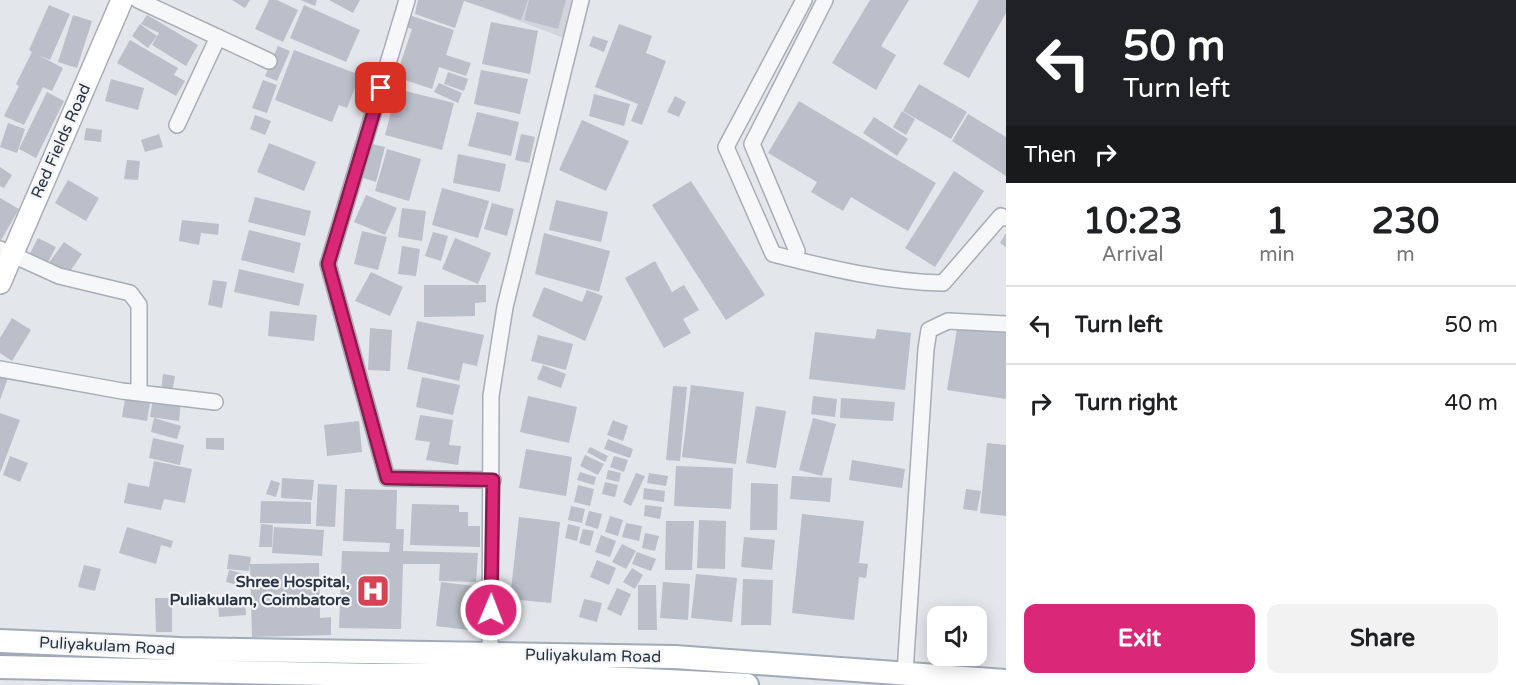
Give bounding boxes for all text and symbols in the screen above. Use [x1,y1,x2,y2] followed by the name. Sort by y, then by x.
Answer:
[1123,21,1225,72] text: 50 m
[1024,24,1102,102] icon: left
[355,62,406,113] pin
[364,71,397,104] icon: arrive
[1123,72,1230,105] text: Turn left
[27,81,95,201] street label: Red Fields Road
[1089,138,1122,171] icon: right
[1024,142,1077,168] text: Then
[1083,200,1183,243] text: 10:23
[1266,200,1288,243] text: 1
[1371,200,1439,243] text: 230
[1102,243,1164,267] text: Arrival
[1259,243,1295,267] text: min
[1396,243,1415,267] text: m
[1024,309,1057,342] icon: left
[1075,312,1163,338] text: Turn left
[1444,312,1498,338] text: 50 m
[1024,387,1057,420] icon: right
[1075,390,1177,416] text: Turn right
[1444,390,1498,416] text: 40 m
[169,572,350,610] place label: Shree Hospital, Puliakulam, Coimbatore
[355,573,391,609] hospital icon: Shree Hospital, Puliakulam, Coimbatore
[459,578,523,642] position arrow
[1024,604,1255,673] button: Exit
[1267,604,1498,673] button: Share
[927,606,987,666] map controls
[927,606,987,666] button: sound
[38,632,176,660] street label: Puliyakulam Road
[525,645,661,667] street label: Puliyakulam Road

